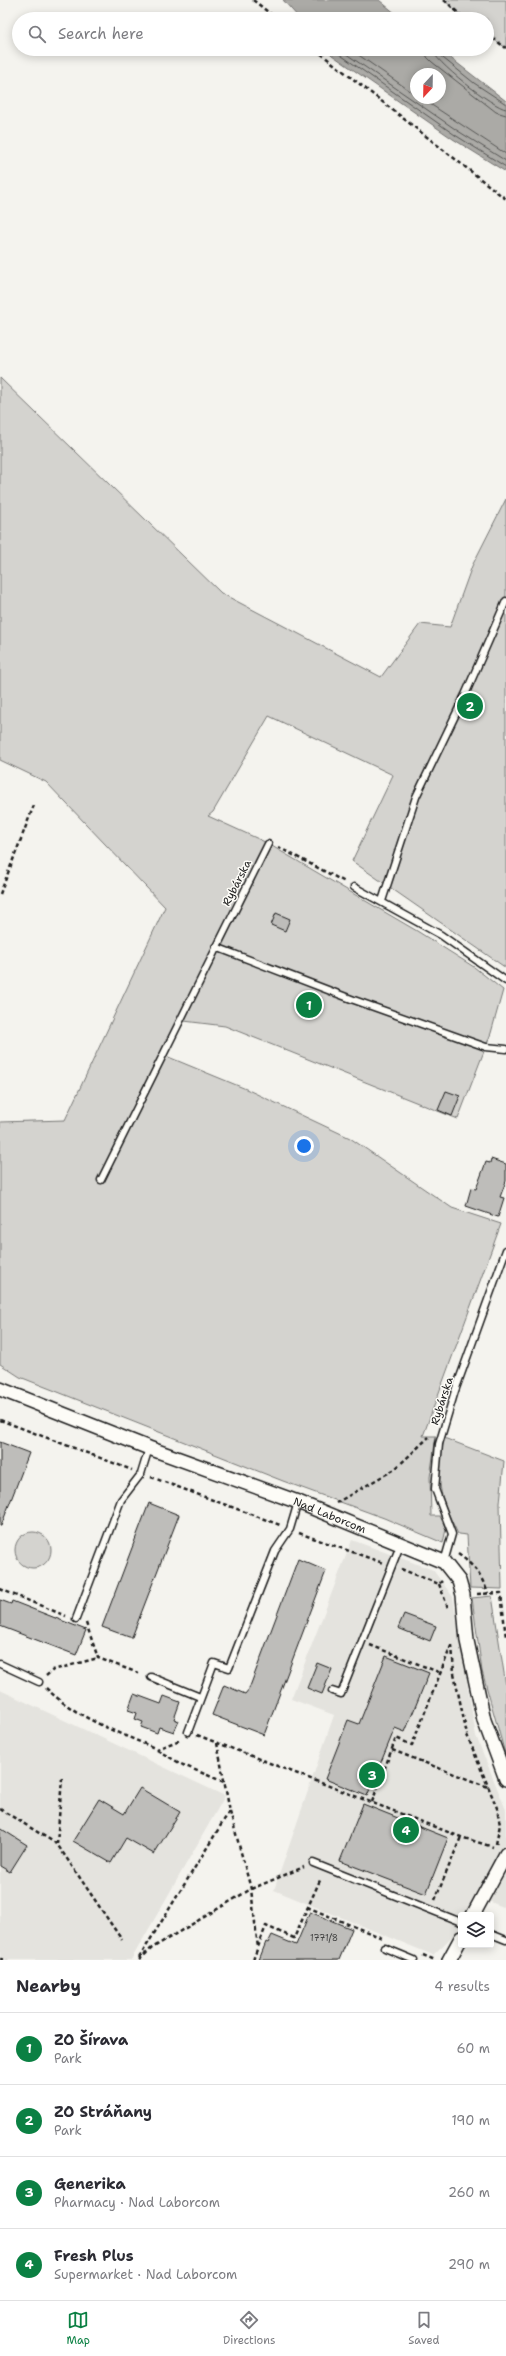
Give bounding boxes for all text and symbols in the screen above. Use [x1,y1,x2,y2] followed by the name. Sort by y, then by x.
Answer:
[12,12,494,56] search box
[26,23,48,45] icon: search
[58,24,144,44] text: Search here
[410,68,446,104] north arrow
[457,691,483,721] pin: 2
[219,857,255,909] street label: Rybárska
[296,990,322,1020] pin: 1
[294,1136,314,1156] your location
[427,1375,457,1427] street label: Rybárska
[291,1493,369,1537] street label: Nad Laborcom
[359,1760,385,1790] pin: 3
[393,1815,419,1845] pin: 4
[458,1912,494,1948] map controls
[458,1912,494,1948] button: layers
[310,1932,338,1944] house number: 1771/8
[16,1975,81,1997] text: Nearby
[434,1978,490,1995] text: 4 results
[54,2030,128,2050] text: ZO Šírava
[26,2040,32,2057] text: 1
[457,2040,490,2057] text: 60 m
[54,2050,82,2067] text: Park
[54,2102,152,2122] text: ZO Stráňany
[24,2112,34,2129] text: 2
[451,2112,490,2129] text: 190 m
[54,2122,82,2139] text: Park
[54,2174,126,2194] text: Generika
[24,2184,34,2201] text: 3
[448,2184,490,2201] text: 260 m
[54,2194,220,2211] text: Pharmacy · Nad Laborcom
[54,2246,134,2266] text: Fresh Plus
[24,2256,34,2273] text: 4
[448,2256,490,2273] text: 290 m
[54,2266,237,2283] text: Supermarket · Nad Laborcom
[66,2309,90,2348] tab: Map
[223,2309,275,2348] tab: Directions
[408,2309,440,2348] tab: Saved

